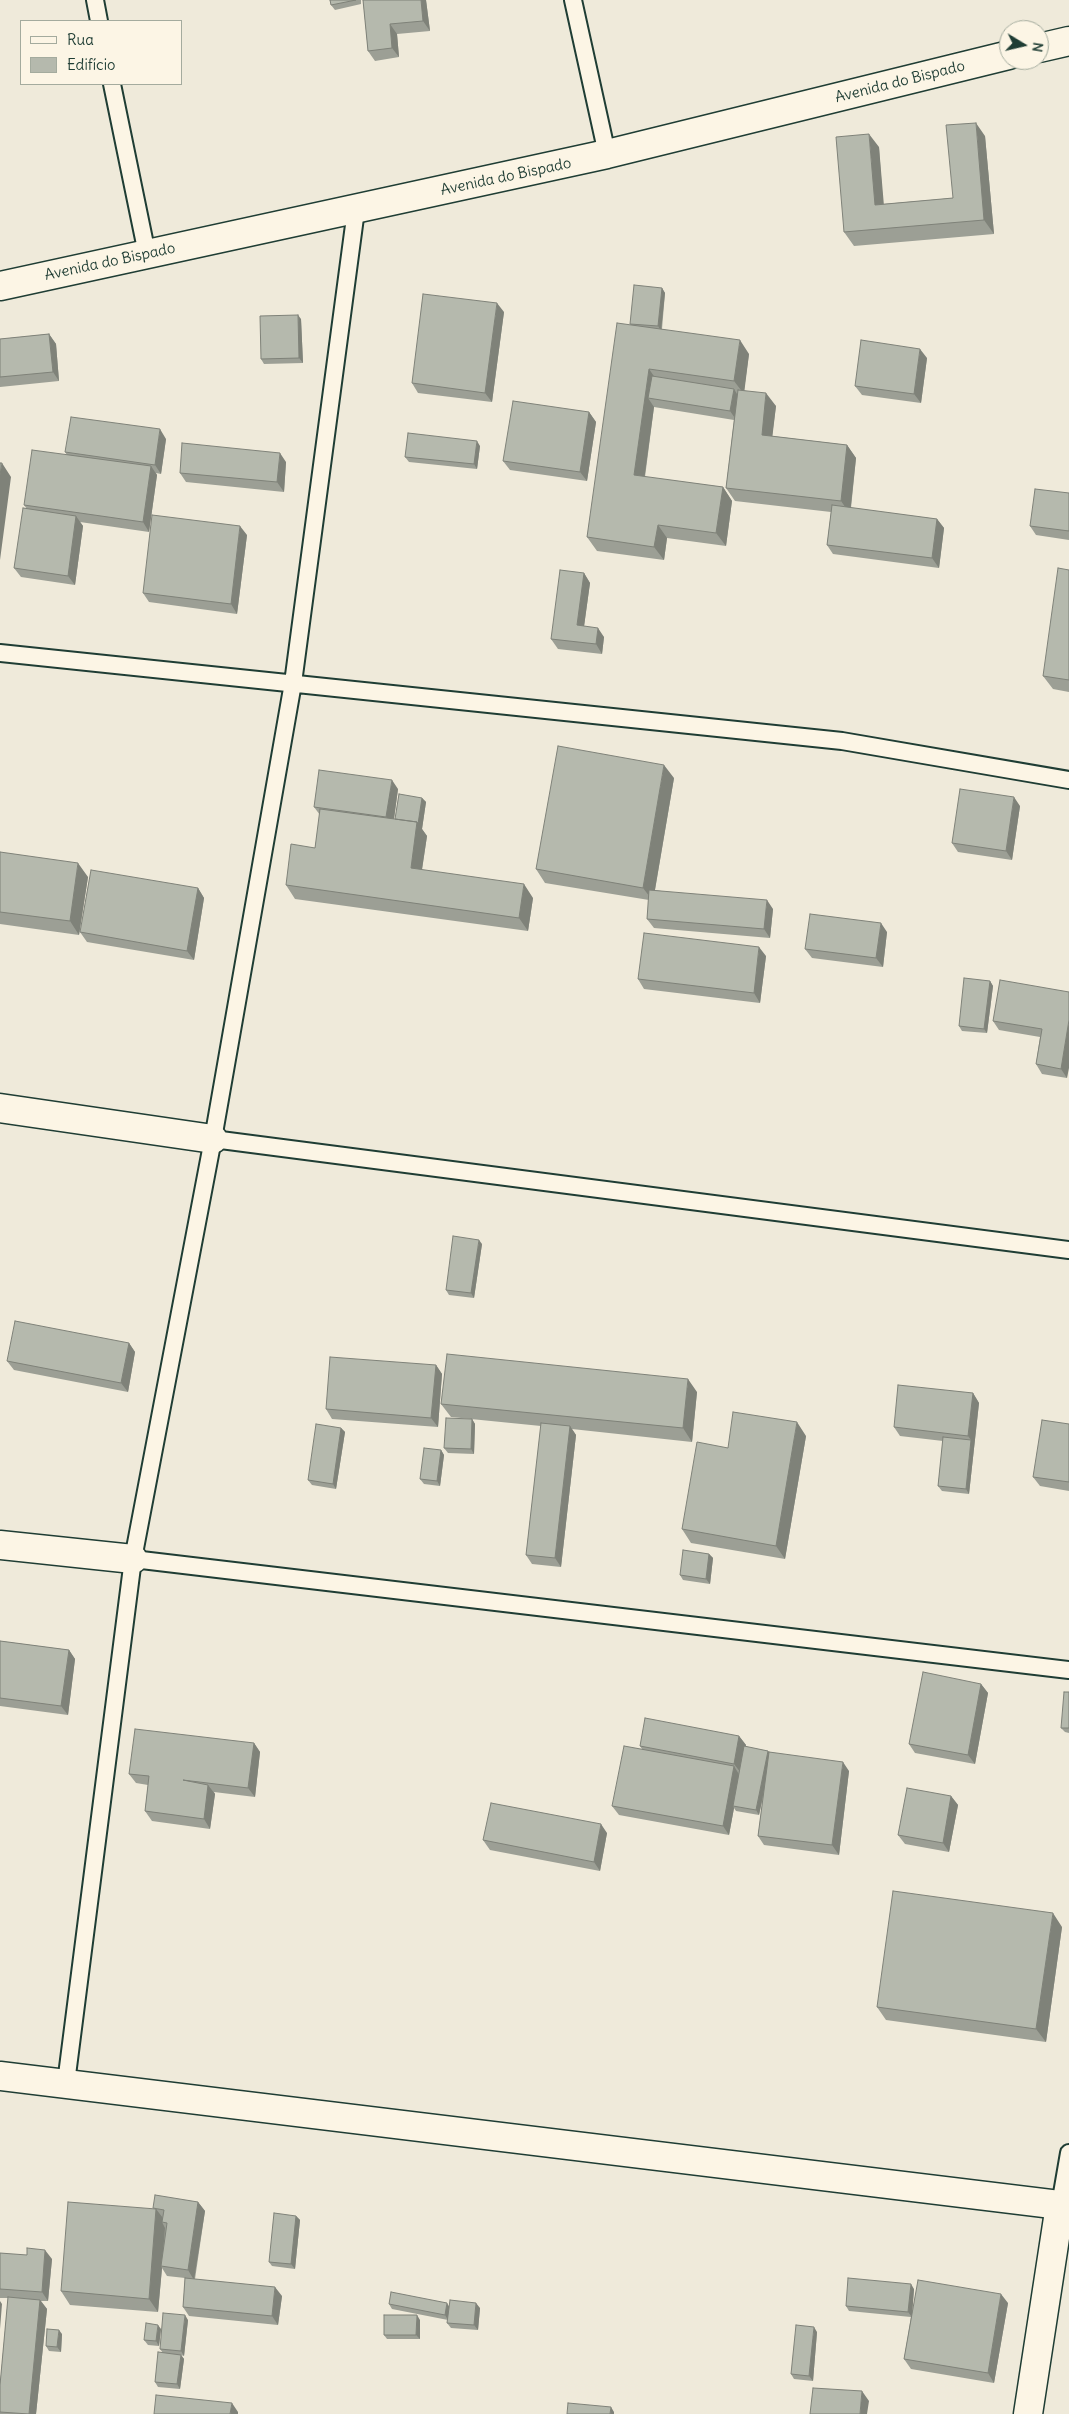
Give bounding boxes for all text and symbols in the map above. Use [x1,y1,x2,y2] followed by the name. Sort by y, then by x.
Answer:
[20,20,182,85] legend
[999,20,1049,70] north arrow
[67,30,94,49] text: Rua
[1028,41,1047,53] text: N
[67,55,115,74] text: Edifício
[833,57,967,107] street label: Avenida do Bispado
[439,154,573,200] street label: Avenida do Bispado
[43,239,177,285] street label: Avenida do Bispado

